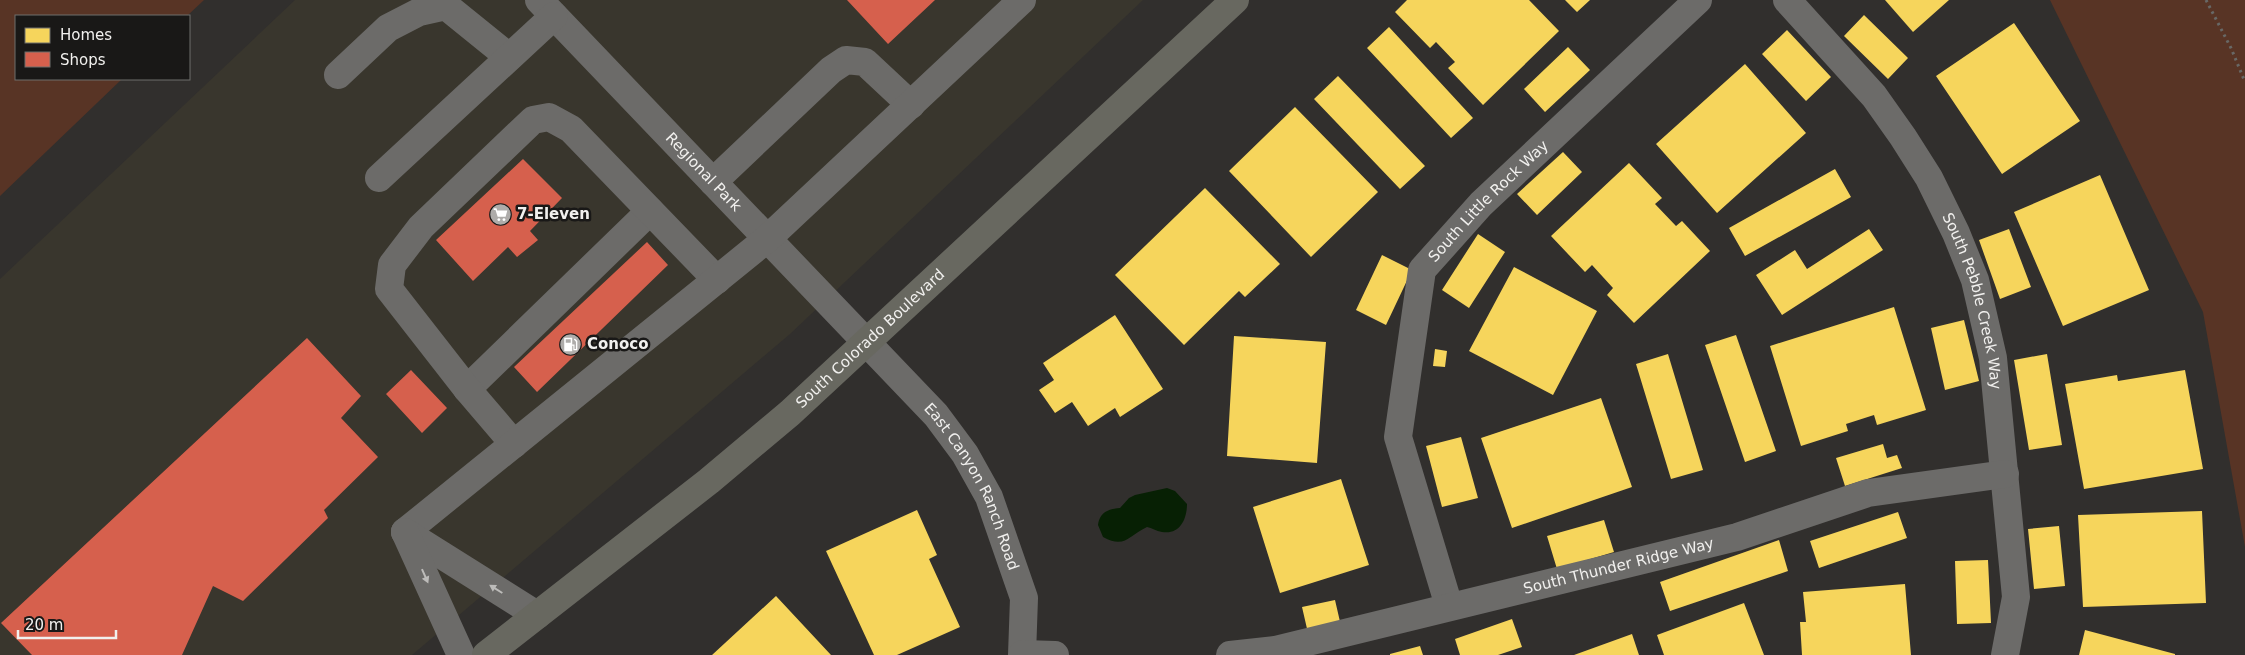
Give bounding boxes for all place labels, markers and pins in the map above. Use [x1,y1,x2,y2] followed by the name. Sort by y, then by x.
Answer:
[489,202,513,226] supermarket icon: 7-Eleven
[517,205,590,223] place label: 7-Eleven
[559,332,583,356] fuel station icon: Conoco
[587,335,649,353] place label: Conoco

